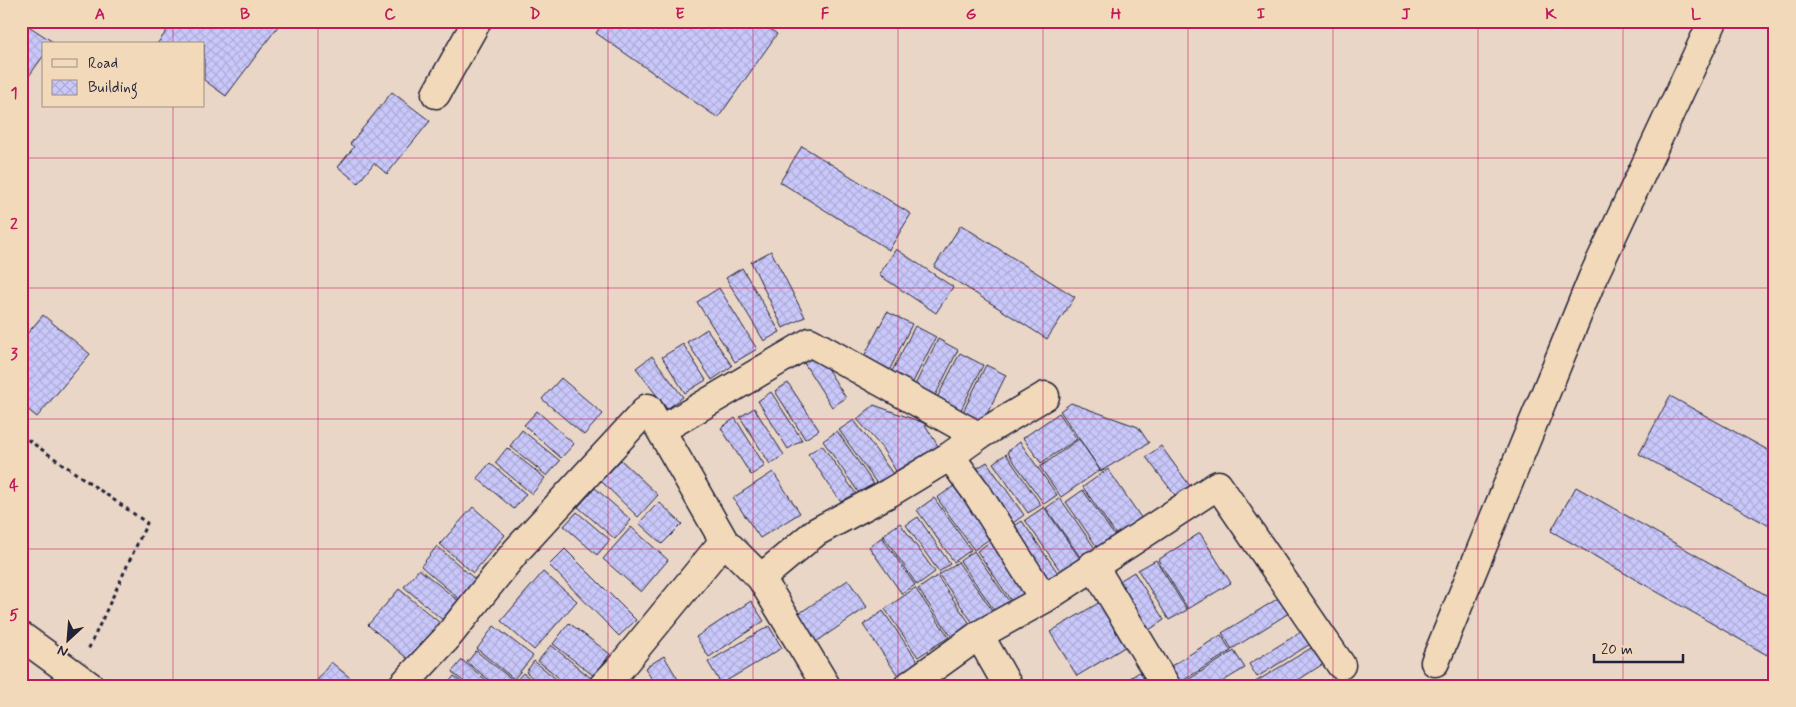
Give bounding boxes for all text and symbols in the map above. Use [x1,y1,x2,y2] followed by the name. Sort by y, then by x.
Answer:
[95,4,105,25] text: A
[240,4,250,25] text: B
[384,4,396,25] text: C
[529,4,541,25] text: D
[675,4,685,25] text: E
[821,4,830,25] text: F
[966,4,977,25] text: G
[1111,4,1122,25] text: H
[1257,4,1266,25] text: I
[1401,4,1411,25] text: J
[1545,4,1557,25] text: K
[1691,4,1702,25] text: L
[42,42,205,108] legend
[88,54,118,74] text: Road
[88,78,138,99] text: Building
[10,83,18,104] text: 1
[10,214,18,235] text: 2
[10,344,18,365] text: 3
[9,475,19,496] text: 4
[9,605,19,626] text: 5
[42,614,92,664] north arrow
[1594,632,1682,664] scale bar
[1601,640,1633,660] text: 20 m
[55,641,71,661] text: N

